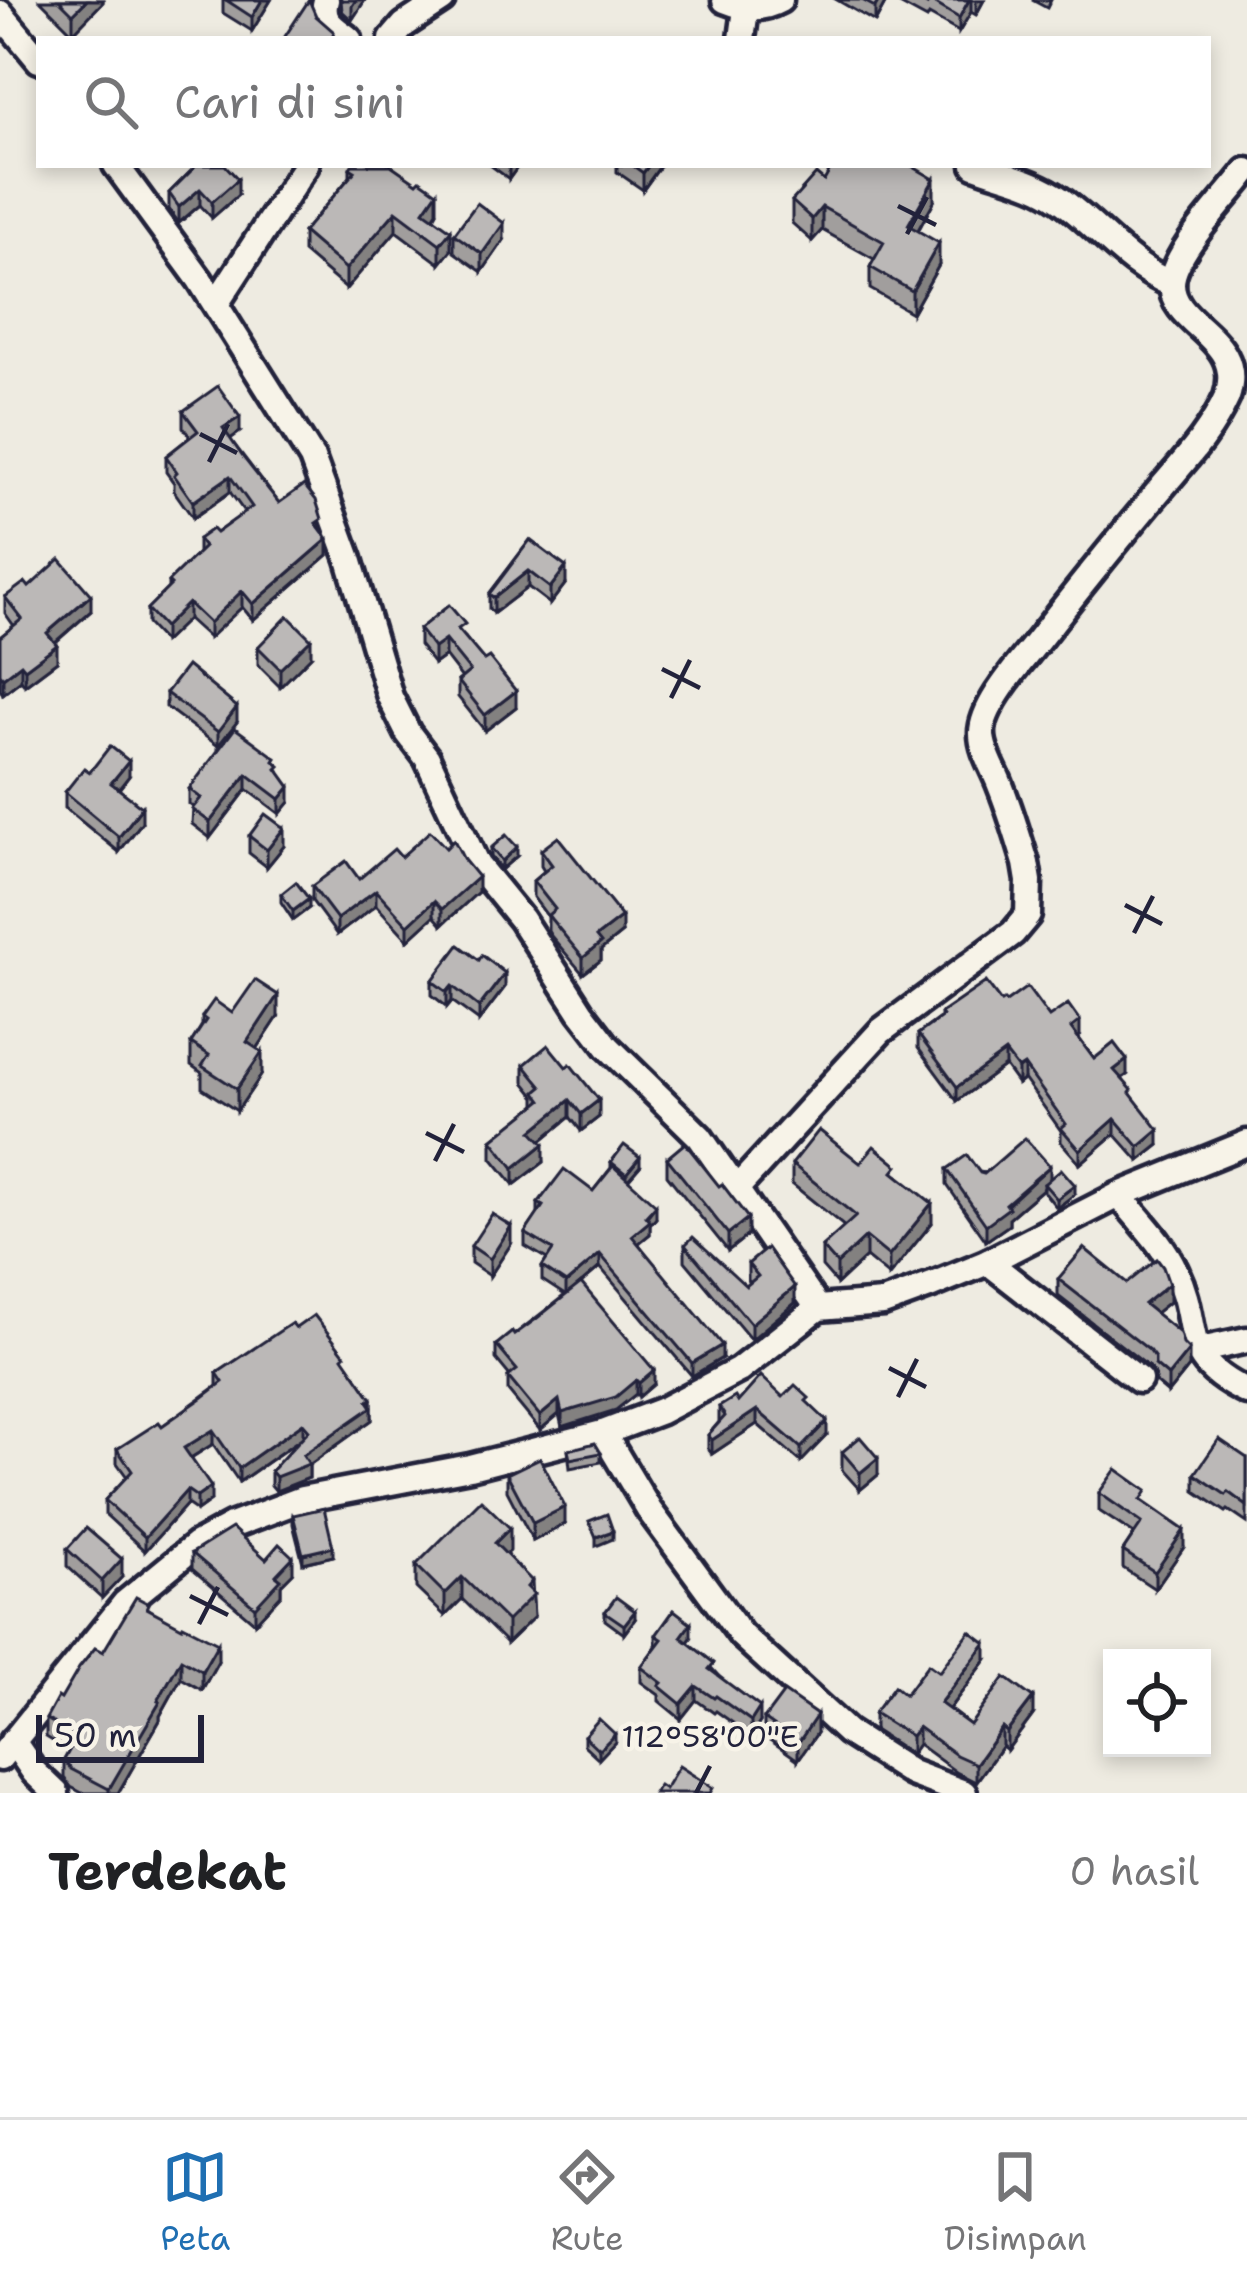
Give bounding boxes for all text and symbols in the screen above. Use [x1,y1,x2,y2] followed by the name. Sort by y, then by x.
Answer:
[36,36,1211,168] search box
[78,69,144,135] icon: search
[174,72,406,132] text: Cari di sini
[1103,1649,1211,1757] map controls
[1103,1649,1211,1757] button: locate
[36,1709,204,1762] scale bar
[54,1713,137,1758] text: 50 m
[622,1716,798,1757] text: 112°58'00"E
[48,1837,287,1905] text: Terdekat
[1069,1845,1199,1897] text: 0 hasil
[160,2144,230,2261] tab: Peta
[551,2144,624,2261] tab: Rute
[944,2144,1087,2261] tab: Disimpan

